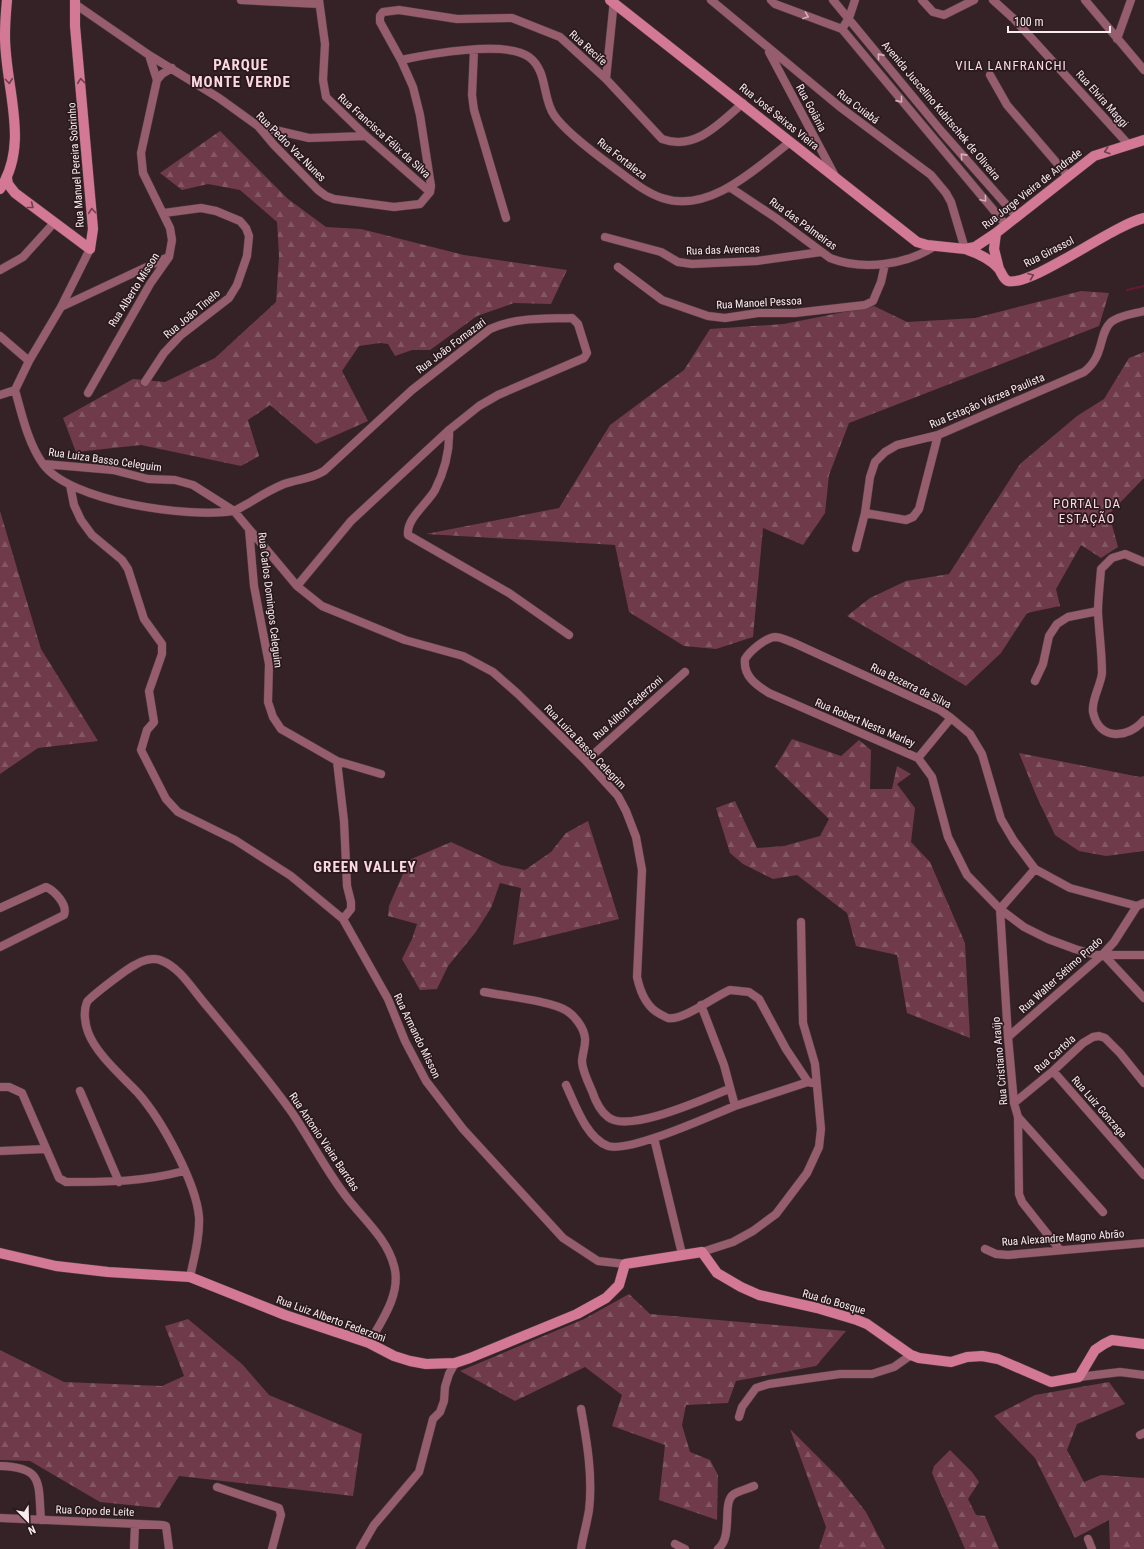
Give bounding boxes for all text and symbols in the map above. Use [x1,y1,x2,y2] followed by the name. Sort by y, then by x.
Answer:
[1008,8,1110,34] scale bar
[802,11,809,19] one-way arrow
[1014,15,1044,29] text: 100 m
[567,28,609,68] street label: Rua Recife
[879,39,1003,183] street label: Avenida Juscelino Kubitschek de Oliveira
[878,54,885,61] one-way arrow
[191,56,291,91] district label: PARQUE MONTE VERDE
[955,58,1067,73] district label: VILA LANFRANCHI
[1073,68,1131,130] street label: Rua Elvira Maggi
[4,78,13,84] one-way arrow
[77,78,86,84] one-way arrow
[737,81,821,153] street label: Rua José Seixas Vieira
[793,82,829,134] street label: Rua Goiânia
[835,87,881,127] street label: Rua Cuiabá
[335,91,433,181] street label: Rua Francisca Félix da Silva
[895,95,902,102] one-way arrow
[65,102,87,228] street label: Rua Manuel Pereira Sobrinho
[254,110,328,184] street label: Rua Pedro Vaz Nunes
[595,136,649,182] street label: Rua Fortaleza
[980,146,1084,232] street label: Rua Jorge Vieira de Andrade
[1103,146,1110,155] one-way arrow
[961,153,968,161] one-way arrow
[979,194,986,202] one-way arrow
[767,195,839,253] street label: Rua das Palmeiras
[27,202,34,209] one-way arrow
[87,208,96,214] one-way arrow
[1022,234,1076,270] street label: Rua Girassol
[686,242,760,258] street label: Rua das Avencas
[106,251,162,329] street label: Rua Alberto Misson
[1027,272,1034,280] one-way arrow
[161,286,223,341] street label: Rua João Tinelo
[716,294,802,312] street label: Rua Manoel Pessoa
[414,316,488,376] street label: Rua João Fornazari
[927,371,1047,431] street label: Rua Estação Várzea Paulista
[47,446,163,474] street label: Rua Luiza Basso Celeguim
[1053,496,1121,526] district label: PORTAL DA ESTAÇÃO
[255,531,285,669] street label: Rua Carlos Domingos Celeguim
[869,661,953,711] street label: Rua Bezerra da Silva
[590,673,666,743] street label: Rua Ailton Federzoni
[813,696,917,750] street label: Rua Robert Nesta Marley
[541,702,629,792] street label: Rua Luiza Basso Celegrim
[313,858,417,876] district label: GREEN VALLEY
[1017,934,1106,1016] street label: Rua Walter Sétimo Prado
[391,991,443,1081] street label: Rua Armando Misson
[990,1016,1010,1106] street label: Rua Cristiano Araújo
[1032,1032,1078,1076] street label: Rua Cartola
[1069,1074,1129,1140] street label: Rua Luiz Gonzaga
[286,1090,362,1194] street label: Rua Antonio Vieira Barrdas
[1001,1227,1125,1249] street label: Rua Alexandre Magno Abrão
[801,1287,867,1317] street label: Rua do Bosque
[274,1293,388,1345] street label: Rua Luiz Alberto Federzoni
[8,1501,48,1541] north arrow
[55,1503,135,1519] street label: Rua Copo de Leite
[26,1522,37,1537] text: N

